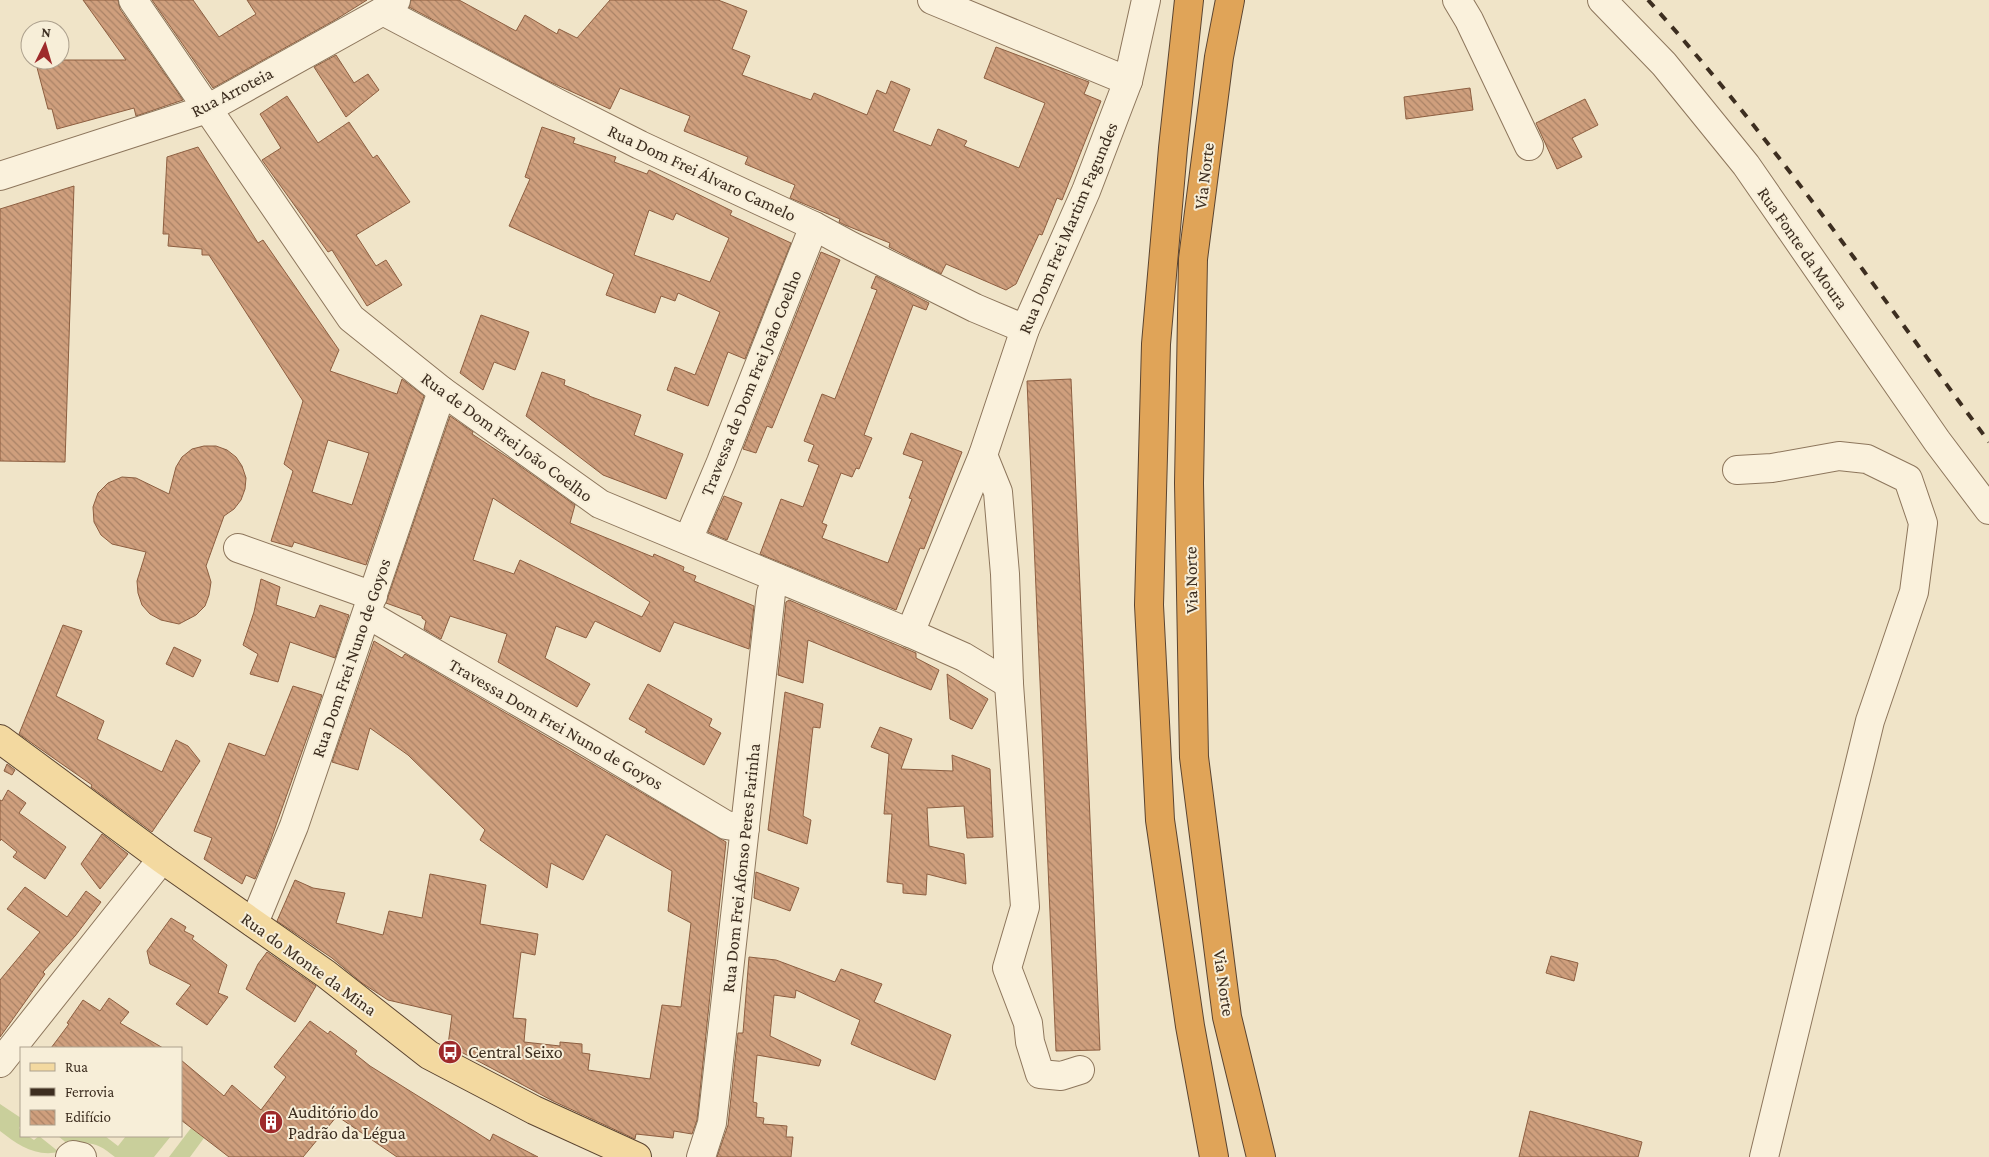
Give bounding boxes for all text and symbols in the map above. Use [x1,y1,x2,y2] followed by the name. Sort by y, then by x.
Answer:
[20,20,70,70] north arrow
[41,24,52,40] text: N
[188,63,276,121] street label: Rua Arroteia
[1014,119,1122,337] street label: Rua Dom Frei Martim Fagundes
[605,121,799,225] street label: Rua Dom Frei Álvaro Camelo
[1190,141,1218,211] street label: Via Norte
[1753,183,1853,313] street label: Rua Fonte da Moura
[696,267,806,499] street label: Travessa de Dom Frei João Coelho
[417,368,597,506] street label: Rua de Dom Frei João Coelho
[1180,546,1202,614] street label: Via Norte
[308,556,394,760] street label: Rua Dom Frei Nuno de Goyos
[445,654,667,794] street label: Travessa Dom Frei Nuno de Goyos
[718,742,764,994] street label: Rua Dom Frei Afonso Peres Farinha
[237,908,381,1020] street label: Rua do Monte da Mina
[1209,948,1239,1018] street label: Via Norte
[437,1039,463,1065] bus stop icon: Central Seixo
[468,1042,563,1062] place label: Central Seixo
[20,1047,182,1137] legend
[65,1059,88,1075] text: Rua
[65,1084,114,1100] text: Ferrovia
[288,1102,406,1143] place label: Auditório do Padrão da Légua
[65,1109,111,1125] text: Edifício
[258,1109,284,1135] building icon: Auditório do Padrão da Légua

